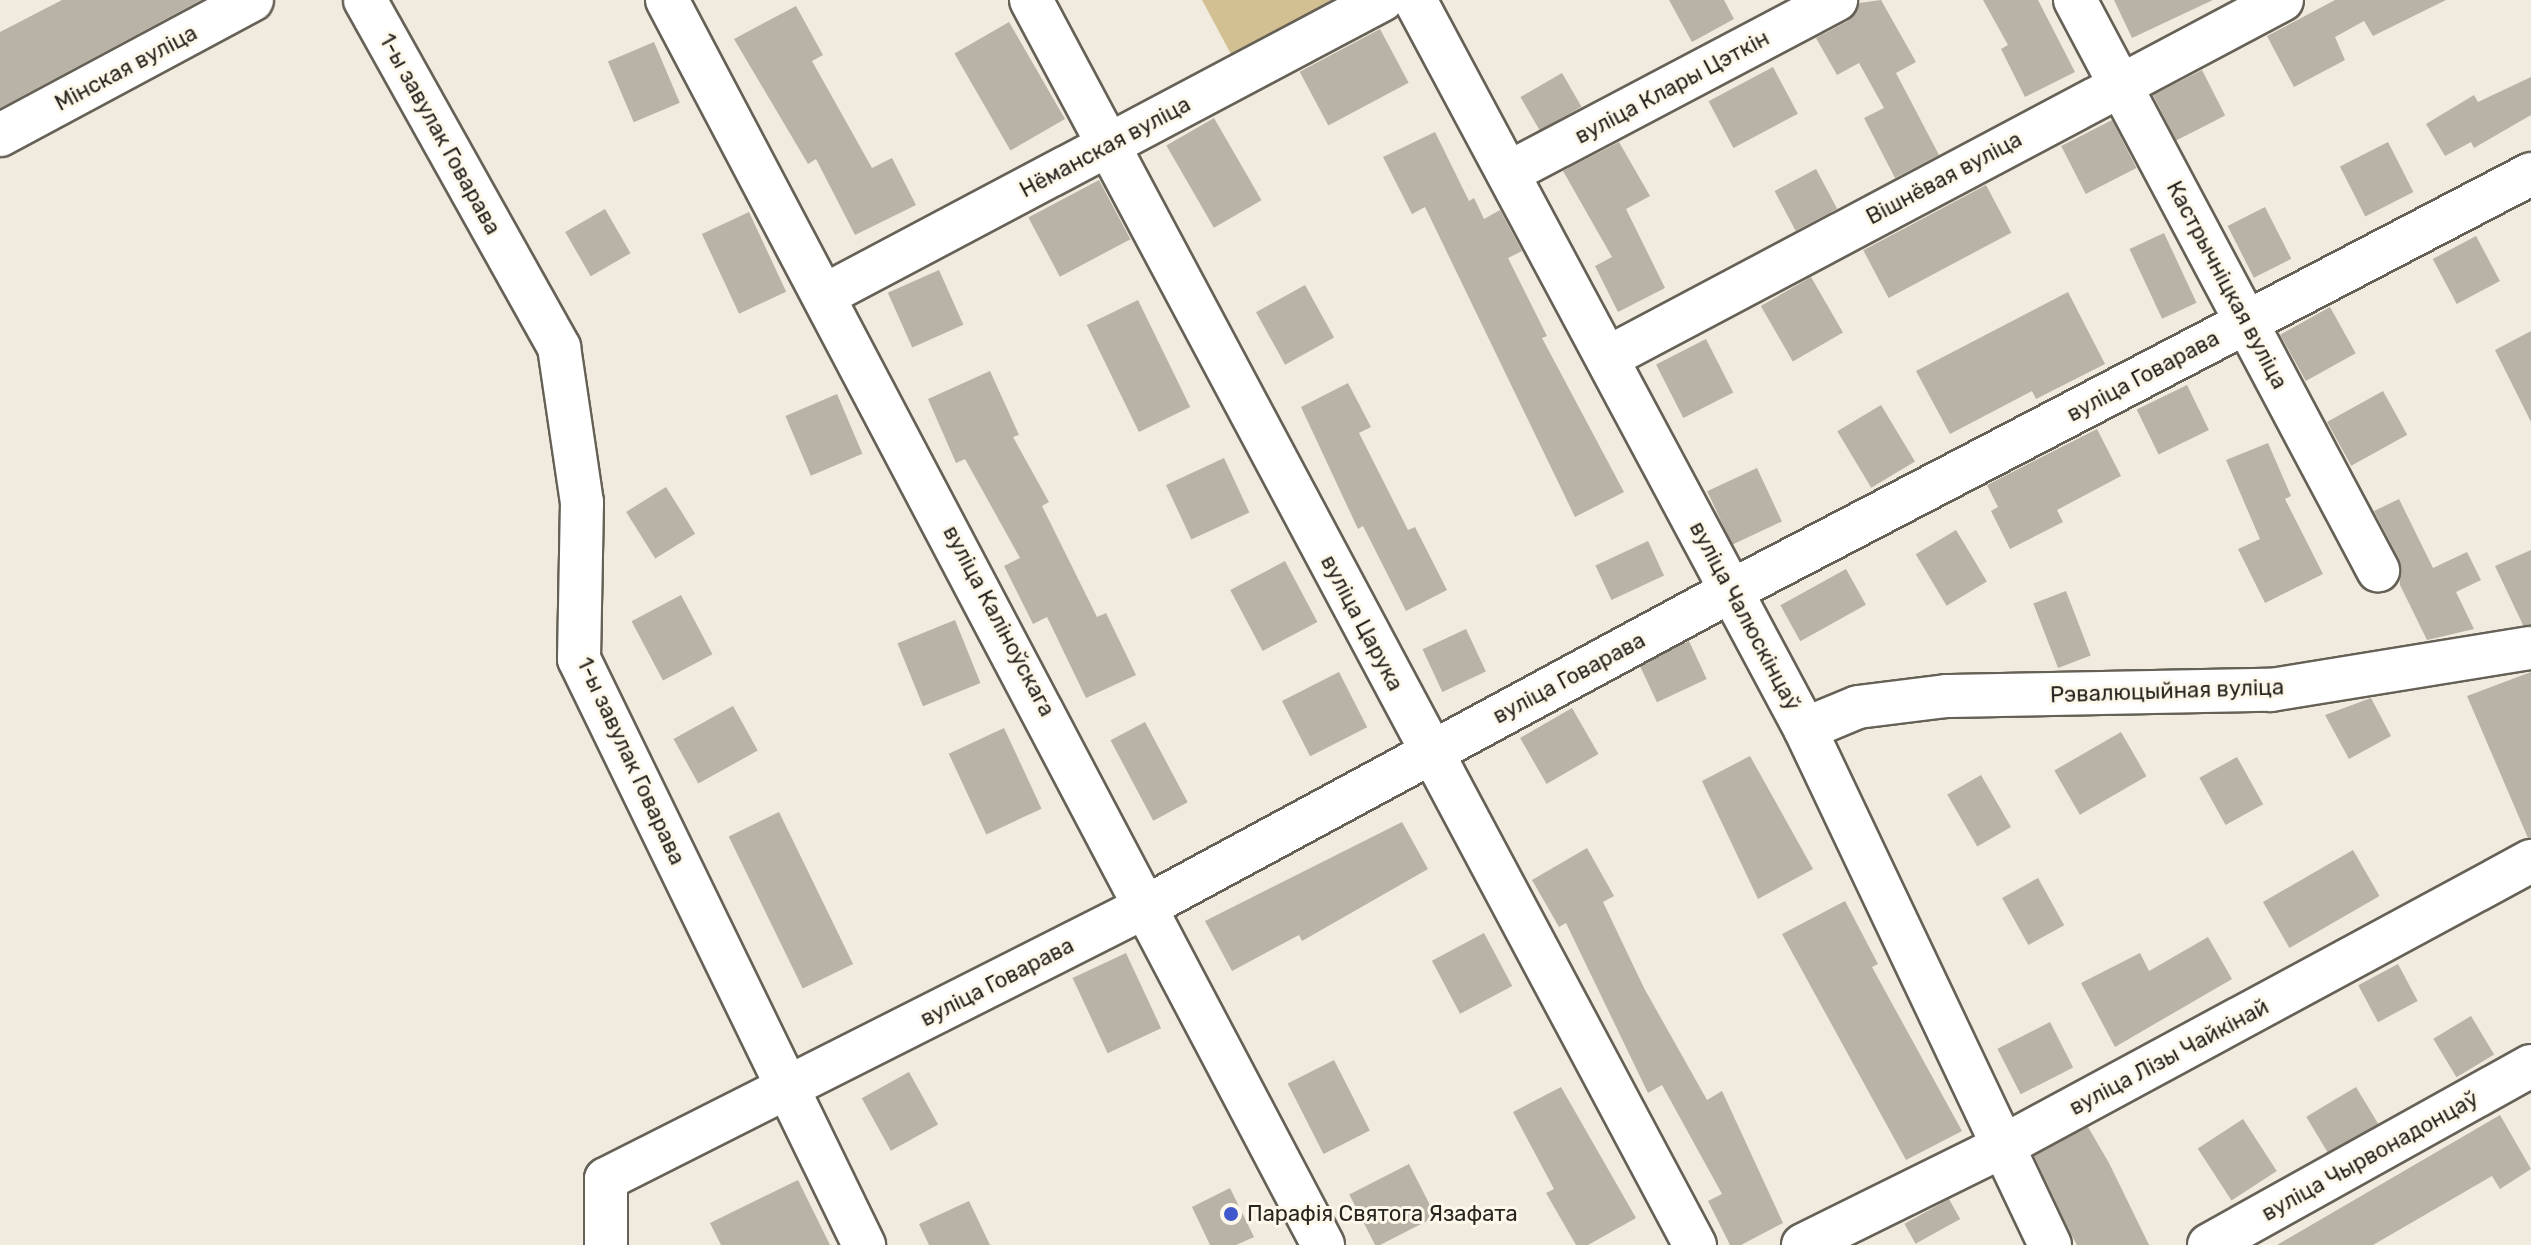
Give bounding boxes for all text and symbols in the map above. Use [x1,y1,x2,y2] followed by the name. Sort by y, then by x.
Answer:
[50,19,202,117] street label: Мінская вуліца
[1570,25,1774,149] street label: вуліца Клары Цэткін
[374,29,506,239] street label: 1-ы завулак Говарава
[1015,91,1195,203] street label: Нёманская вуліца
[1862,126,2026,230] street label: Вішнёвая вуліца
[2161,177,2293,393] street label: Кастрычніцкая вуліца
[2062,325,2224,427] street label: вуліца Говарава
[1684,517,1806,715] street label: вуліца Чалюскінцаў
[938,521,1060,721] street label: вуліца Каліноўскага
[1315,551,1409,695] street label: вуліца Царука
[1488,627,1650,729] street label: вуліца Говарава
[571,653,691,869] street label: 1-ы завулак Говарава
[2050,674,2284,708] street label: Рэвалюцыйная вуліца
[916,932,1078,1032] street label: вуліца Говарава
[2065,993,2273,1121] street label: вуліца Лізы Чайкінай
[2257,1085,2483,1227] street label: вуліца Чырвонадонцаў
[1247,1201,1518,1227] place label: Парафія Святога Язафата
[1222,1205,1240,1223] marker: Парафія Святога Язафата

